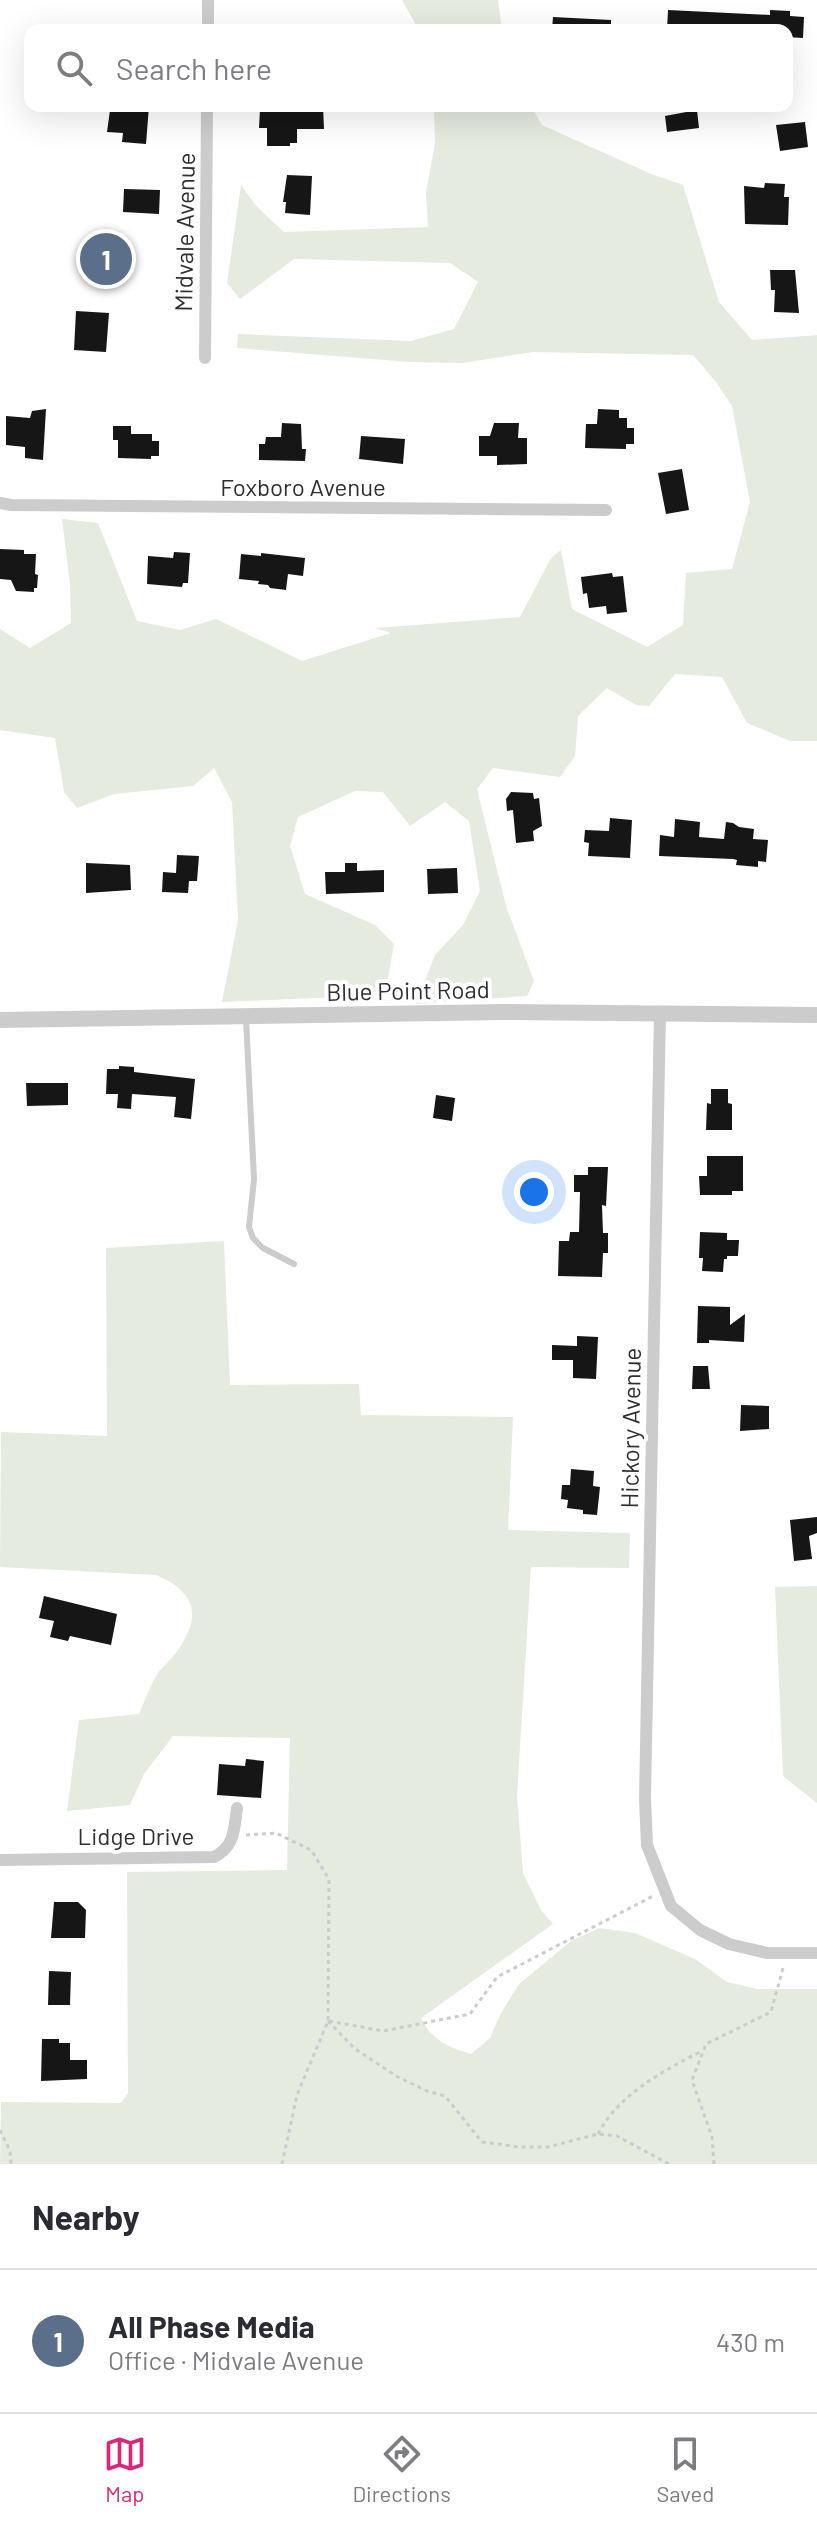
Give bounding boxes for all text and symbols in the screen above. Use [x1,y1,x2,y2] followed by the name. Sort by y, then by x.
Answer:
[24,24,793,112] search box
[52,46,96,90] icon: search
[116,50,272,86] text: Search here
[168,152,200,312] street label: Midvale Avenue
[80,229,132,289] pin: 1
[220,472,386,501] street label: Foxboro Avenue
[326,974,490,1006] street label: Blue Point Road
[514,1172,554,1212] your location
[614,1348,646,1508] street label: Hickory Avenue
[78,1821,194,1850] street label: Lidge Drive
[32,2196,140,2237] text: Nearby
[108,2308,315,2344] text: All Phase Media
[53,2326,63,2357] text: 1
[716,2326,785,2357] text: 430 m
[108,2344,364,2375] text: Office · Midvale Avenue
[103,2432,147,2506] tab: Map
[352,2432,451,2506] tab: Directions
[656,2432,714,2506] tab: Saved

